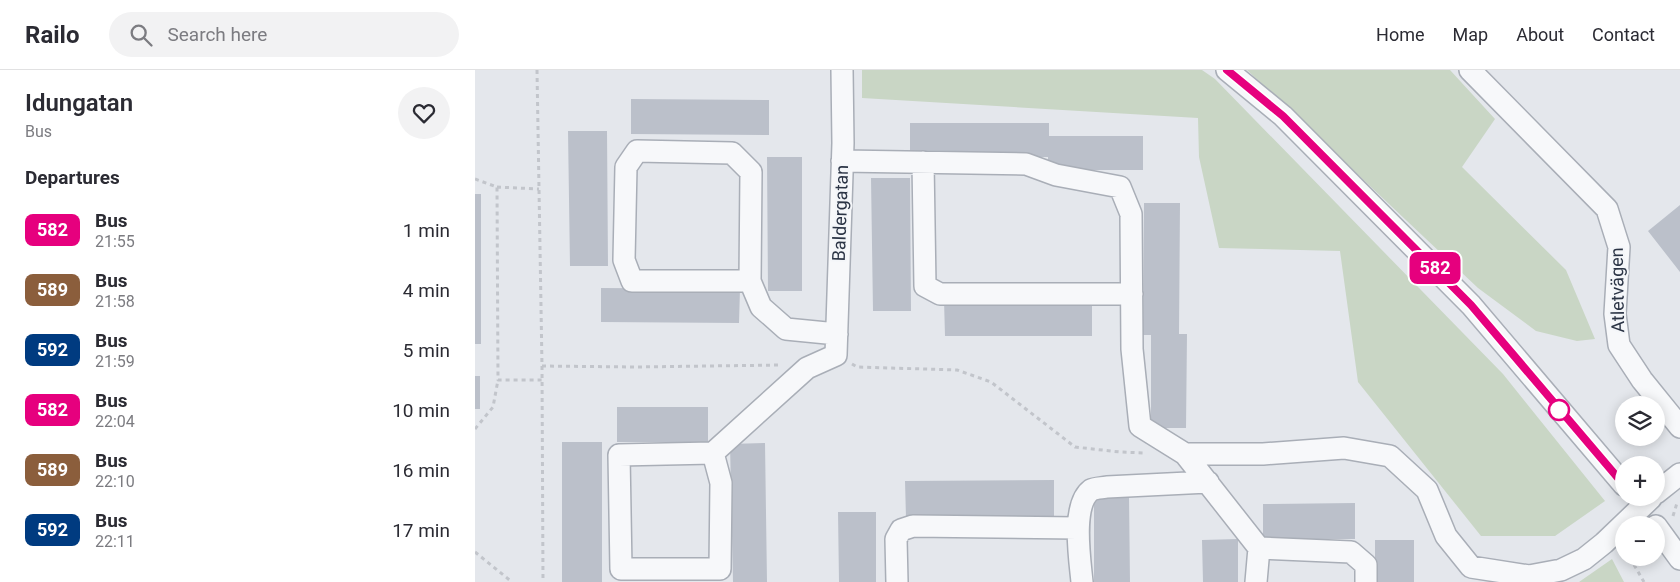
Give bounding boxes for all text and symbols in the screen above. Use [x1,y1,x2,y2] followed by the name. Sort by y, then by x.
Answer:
[109,12,459,57] search box
[25,21,79,49] text: Railo
[127,21,155,49] icon: search
[167,23,267,46] text: Search here
[1376,24,1425,45] text: Home
[1453,24,1488,45] text: Map
[1516,24,1564,45] text: About
[1592,24,1655,45] text: Contact
[398,87,450,139] button: heart
[25,89,133,117] text: Idungatan
[25,122,52,141] text: Bus
[828,164,852,262] street label: Baldergatan
[25,166,120,189] text: Departures
[95,209,128,232] text: Bus
[37,219,68,240] text: 582
[403,219,450,242] text: 1 min
[95,232,135,251] text: 21:55
[1606,247,1628,333] street label: Atletvägen
[1406,252,1464,284] line badge: 582
[1420,257,1450,278] text: 582
[95,269,128,292] text: Bus
[37,279,68,300] text: 589
[403,279,450,302] text: 4 min
[95,292,135,311] text: 21:58
[95,329,128,352] text: Bus
[37,339,68,360] text: 592
[403,339,450,362] text: 5 min
[95,352,135,371] text: 21:59
[95,389,128,412] text: Bus
[1615,396,1665,566] map controls
[1615,396,1665,446] button: layers
[37,399,68,420] text: 582
[392,399,450,422] text: 10 min
[1548,399,1570,421] unlabelled marker
[95,412,135,431] text: 22:04
[95,449,128,472] text: Bus
[1615,456,1665,506] button: +
[37,459,68,480] text: 589
[392,459,450,482] text: 16 min
[95,472,135,491] text: 22:10
[95,509,128,532] text: Bus
[1615,516,1665,566] button: −
[37,519,68,540] text: 592
[392,519,450,542] text: 17 min
[95,532,135,551] text: 22:11

